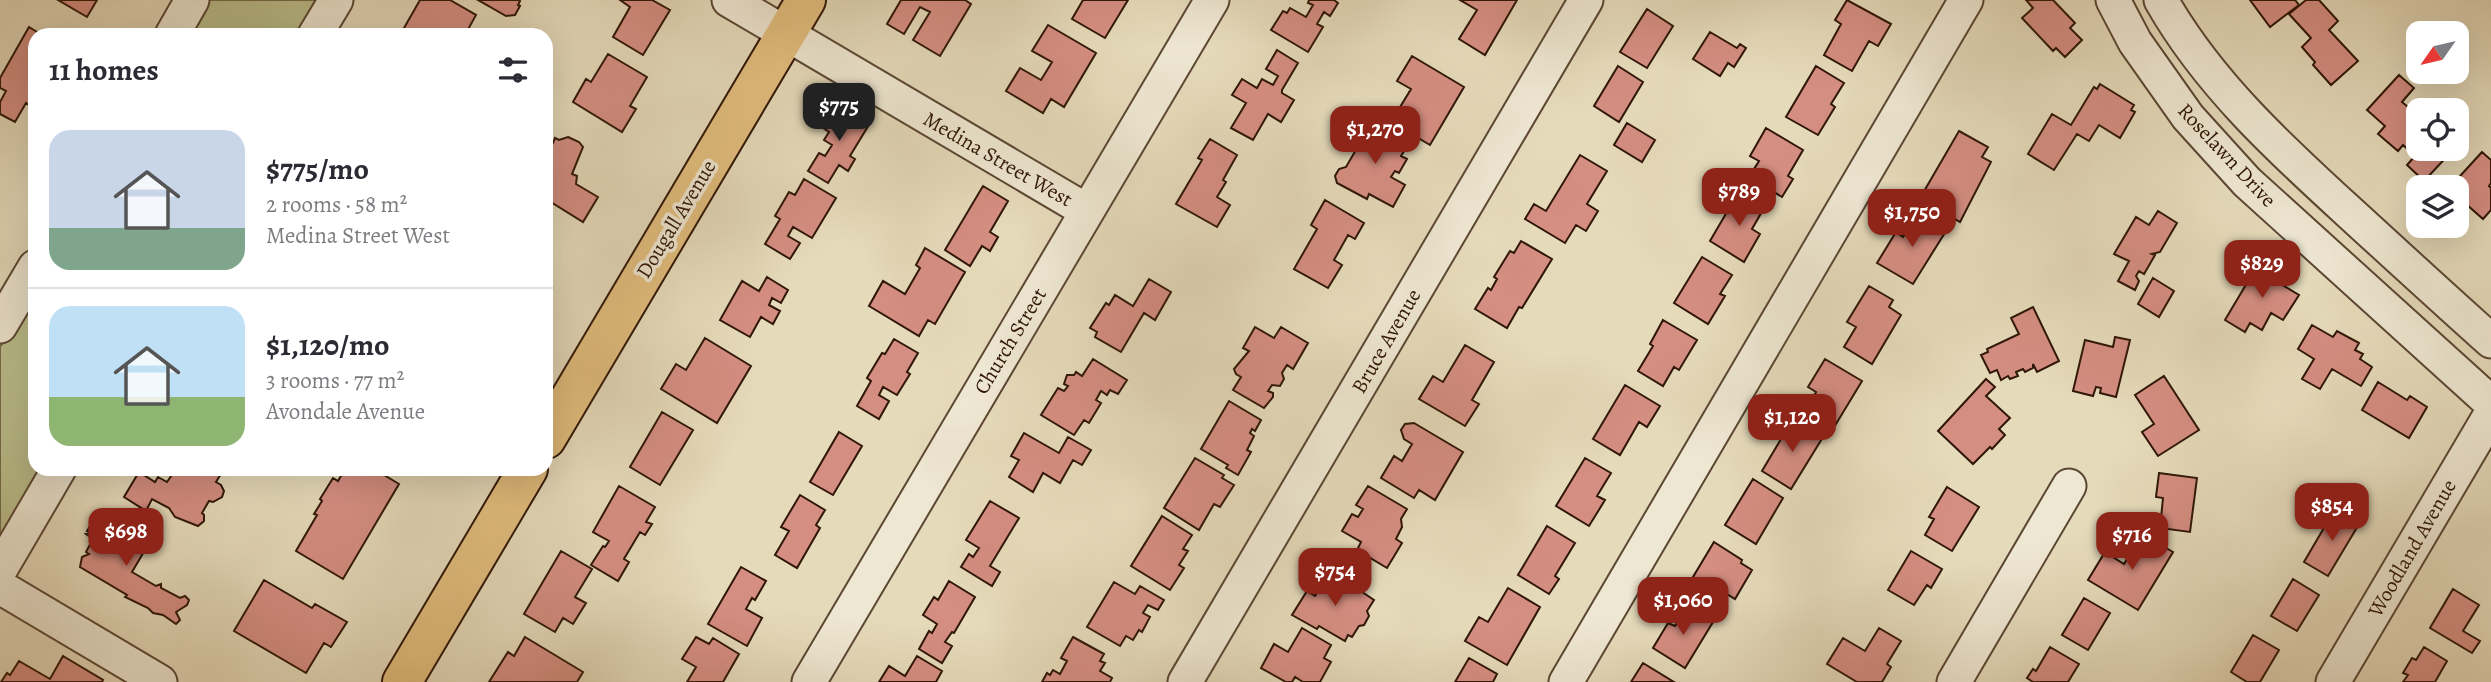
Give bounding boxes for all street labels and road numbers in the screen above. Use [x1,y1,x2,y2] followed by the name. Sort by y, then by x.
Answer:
[2172,97,2282,213] street label: Roselawn Drive
[918,105,1078,213] street label: Medina Street West
[630,155,722,283] street label: Dougall Avenue
[967,283,1053,399] street label: Church Street
[1345,284,1427,398] street label: Bruce Avenue
[2361,474,2463,623] street label: Woodland Avenue

